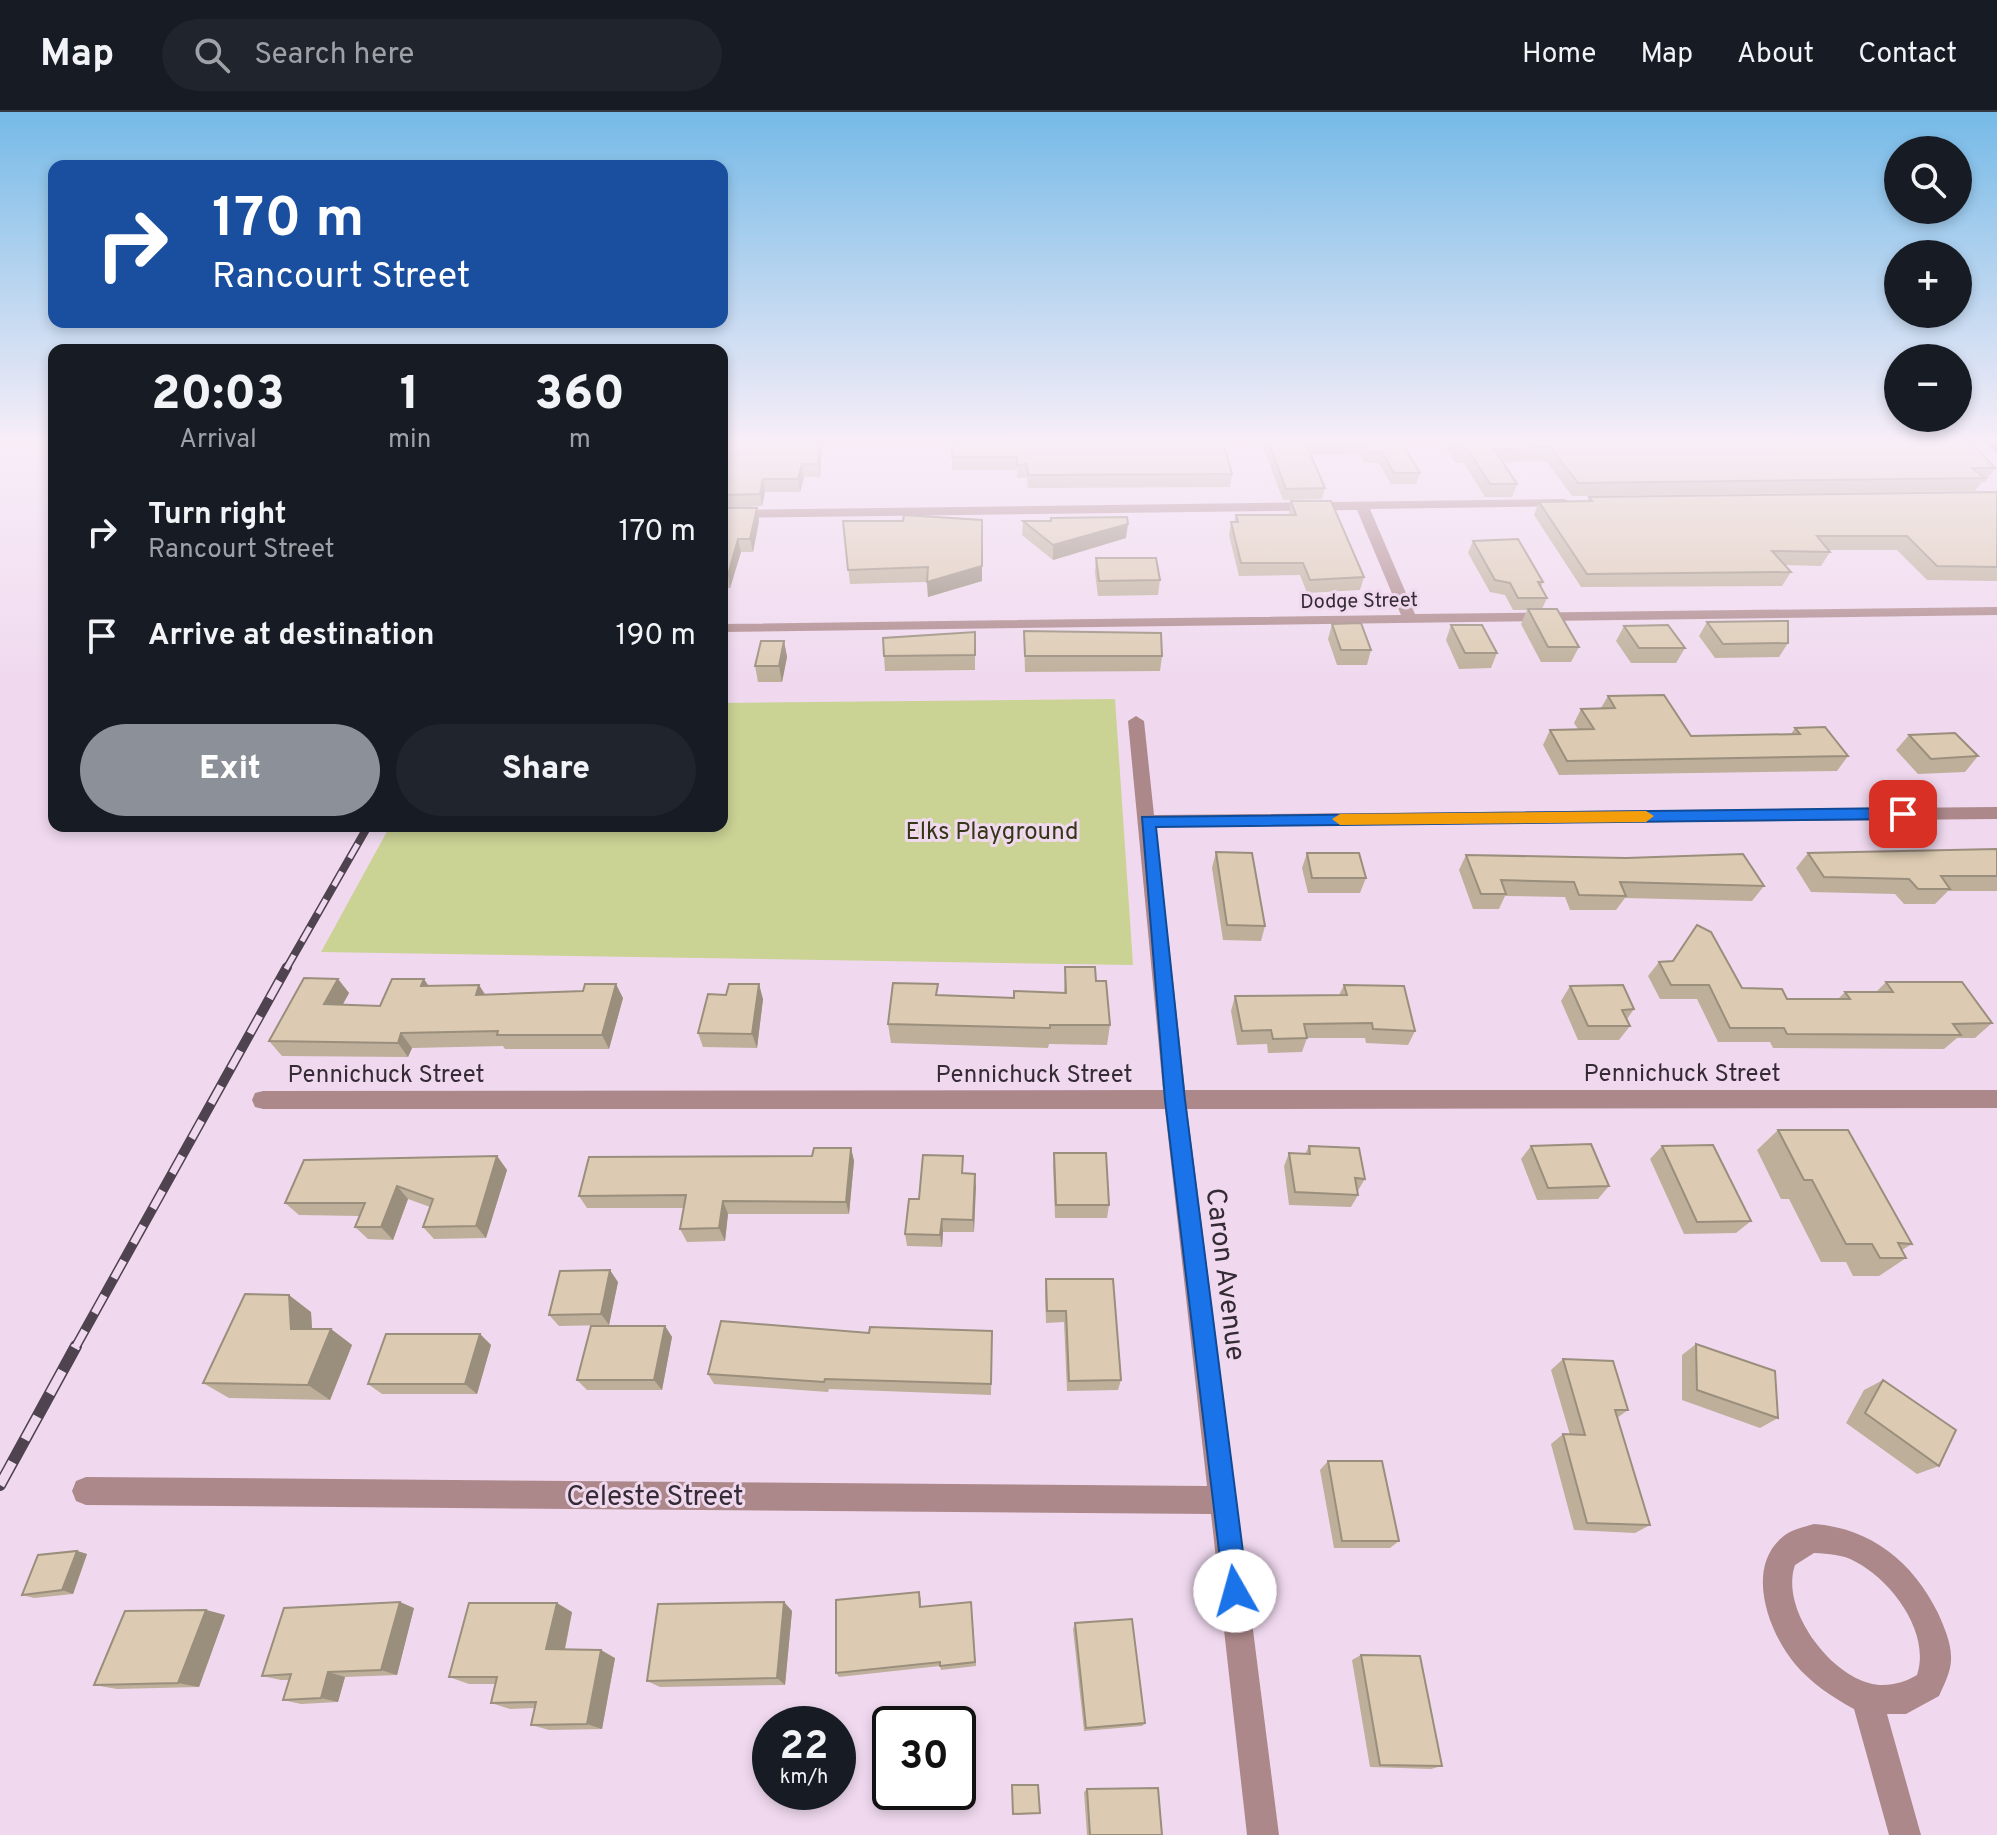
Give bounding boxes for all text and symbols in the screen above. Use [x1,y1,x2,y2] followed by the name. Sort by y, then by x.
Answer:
[162,19,722,91] search box
[40,31,114,80] text: Map
[190,33,234,77] icon: search
[254,37,414,74] text: Search here
[1522,37,1596,73] text: Home
[1640,37,1693,73] text: Map
[1737,37,1814,73] text: About
[1858,37,1957,73] text: Contact
[1884,136,1972,432] map controls
[1884,136,1972,224] button: search
[212,186,364,256] text: 170 m
[80,192,184,296] icon: right
[1884,240,1972,328] button: +
[212,255,470,301] text: Rancourt Street
[1884,344,1972,432] button: −
[151,366,285,426] text: 20:03
[400,366,419,426] text: 1
[534,366,625,426] text: 360
[179,424,257,457] text: Arrival
[388,424,431,457] text: min
[569,424,591,457] text: m
[148,497,286,534] text: Turn right
[80,510,124,554] icon: right
[618,514,696,551] text: 170 m
[148,534,335,567] text: Rancourt Street
[1300,588,1418,616] street label: Dodge Street
[80,614,124,658] icon: arrive
[148,618,434,655] text: Arrive at destination
[615,618,696,655] text: 190 m
[80,724,380,816] button: Exit
[396,724,696,816] button: Share
[1869,780,1937,848] pin
[1881,792,1925,836] icon: arrive
[905,818,1079,848] park label: Elks Playground
[1583,1060,1781,1090] street label: Pennichuck Street
[287,1061,485,1091] street label: Pennichuck Street
[935,1061,1133,1091] street label: Pennichuck Street
[1196,1186,1252,1363] street label: Caron Avenue
[566,1480,744,1516] street label: Celeste Street
[1193,1549,1277,1633] position arrow
[872,1706,976,1810] speed limit sign: 30
[780,1723,828,1773] text: 22
[780,1765,828,1791] text: km/h

